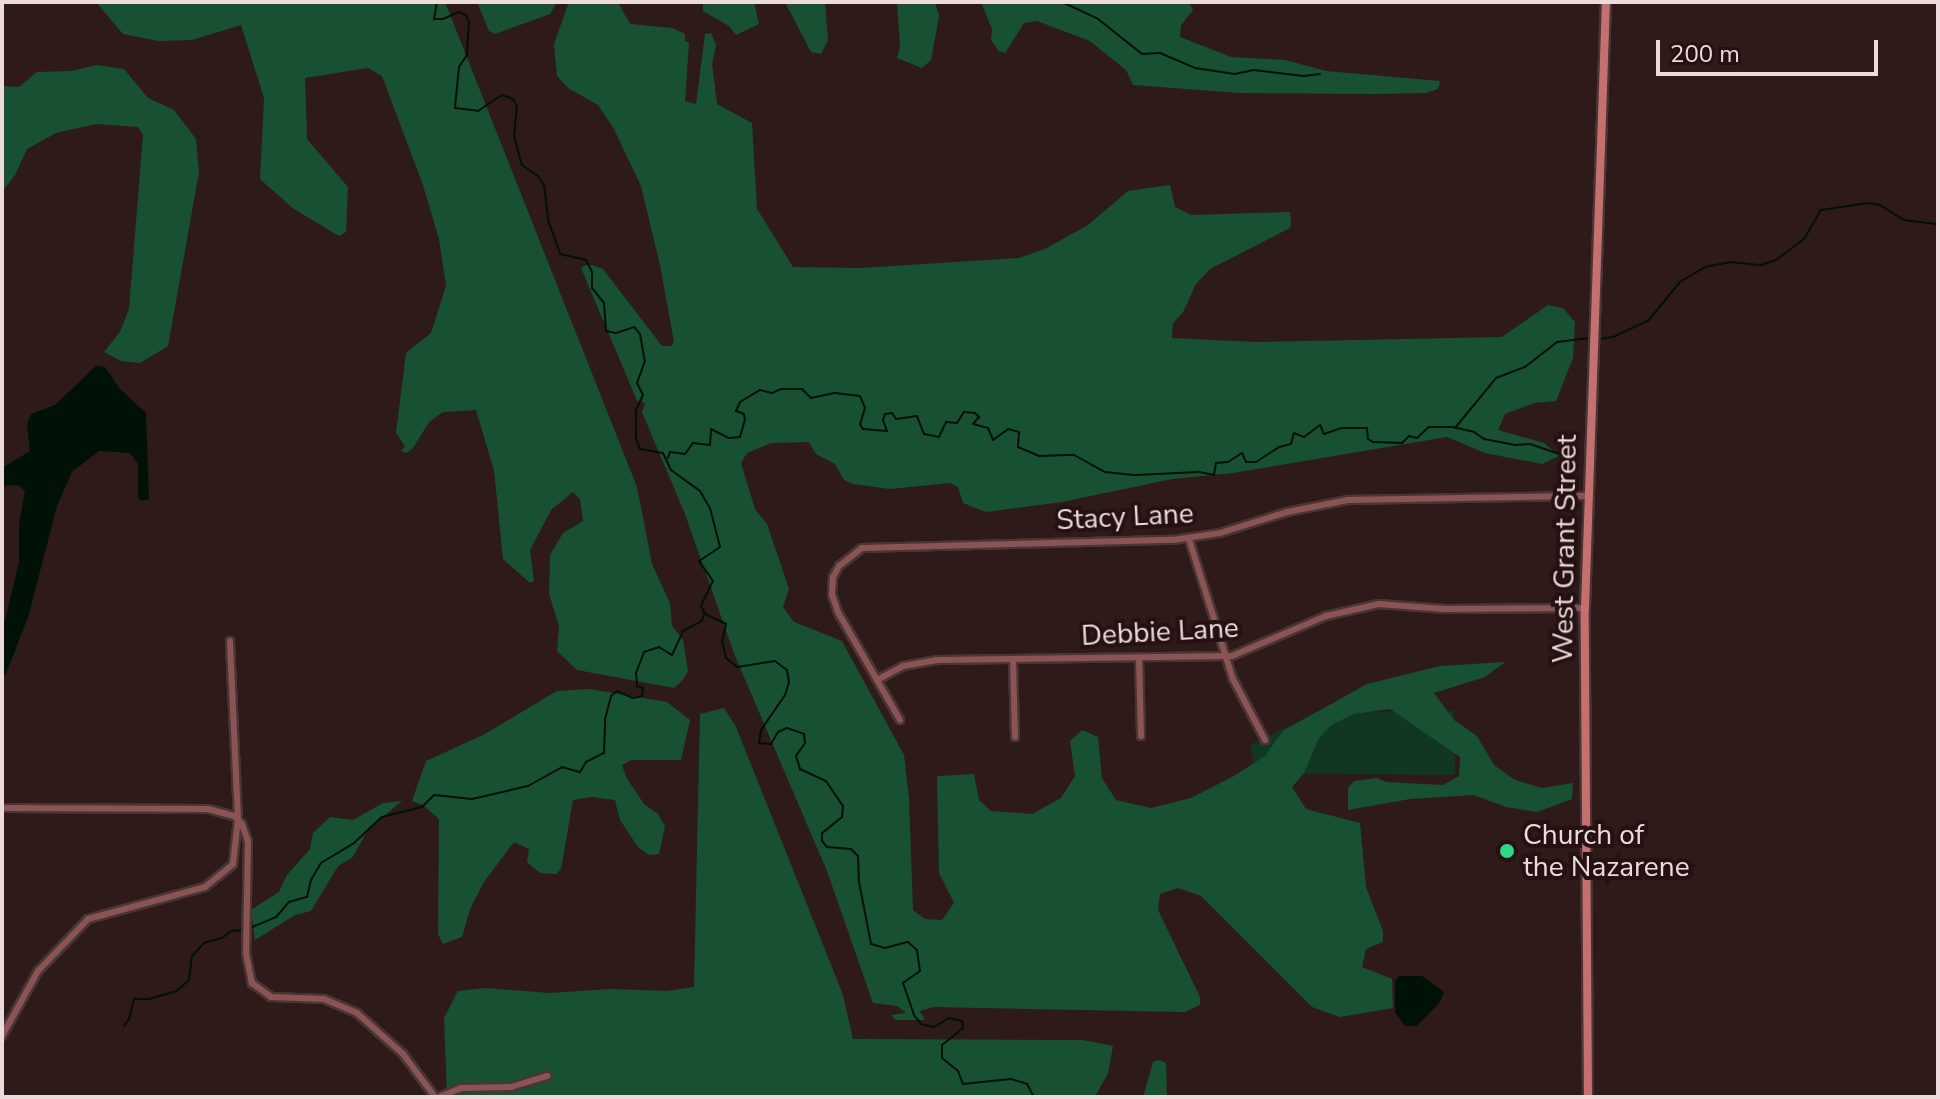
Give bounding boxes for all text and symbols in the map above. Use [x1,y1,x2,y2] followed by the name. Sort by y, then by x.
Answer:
[1660,24,1882,74] scale bar
[1670,38,1740,70] text: 200 m
[1546,434,1584,664] street label: West Grant Street
[1056,497,1194,537] street label: Stacy Lane
[1080,611,1240,653] street label: Debbie Lane
[1523,818,1690,884] place label: Church of the Nazarene
[1498,842,1516,860] marker: Church of the Nazarene

